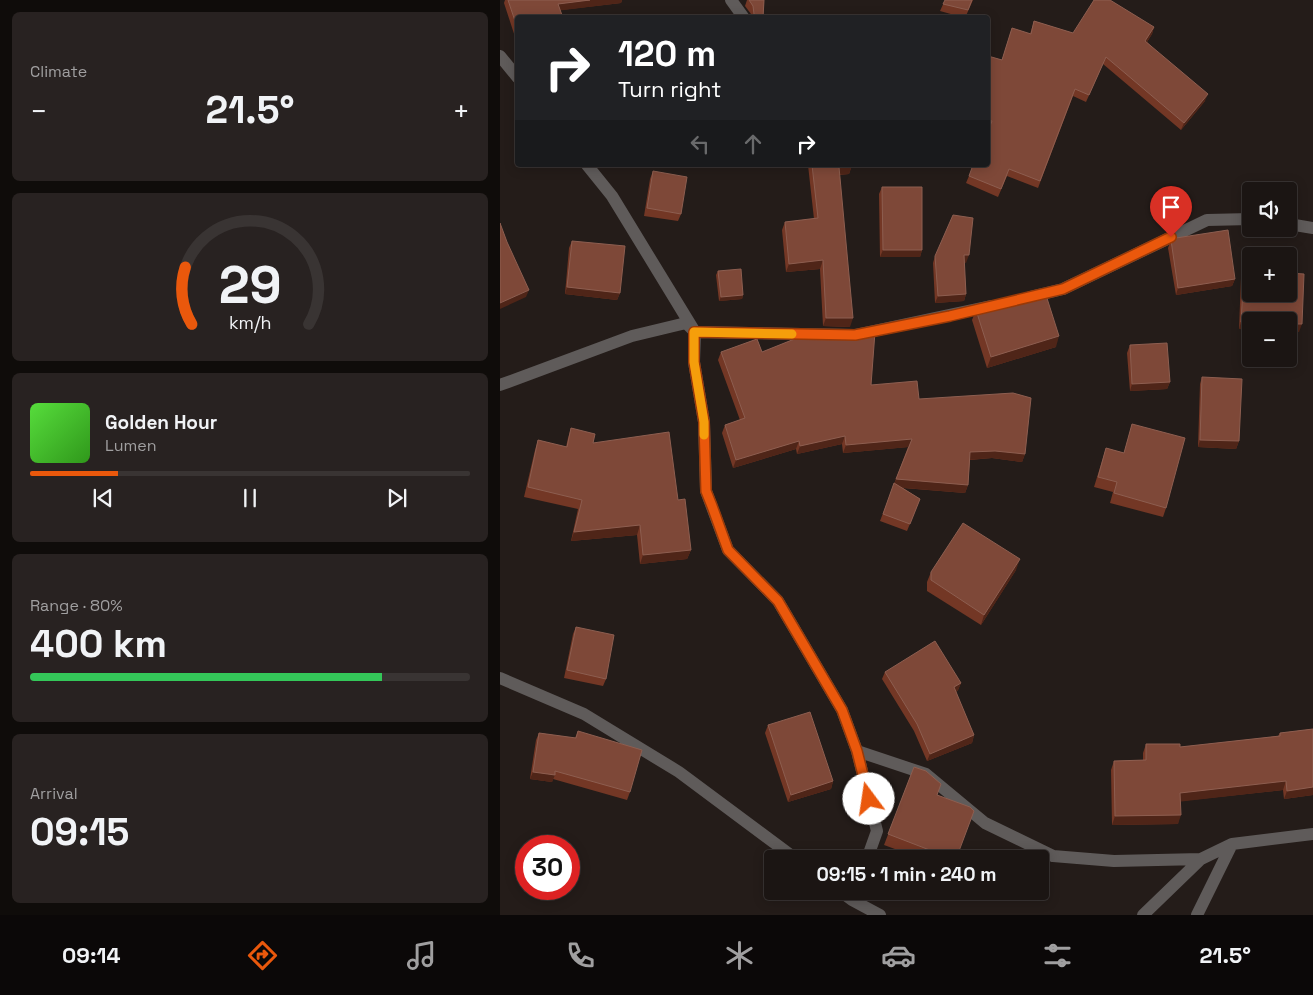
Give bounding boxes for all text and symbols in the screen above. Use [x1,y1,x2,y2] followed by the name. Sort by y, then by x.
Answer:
[618,32,716,76] text: 120 m
[535,35,600,100] icon: right
[30,61,87,82] text: Climate
[618,75,721,103] text: Turn right
[206,86,294,134] text: 21.5°
[30,93,47,129] text: −
[453,93,470,129] text: +
[686,130,714,158] icon: left
[739,130,767,158] icon: ahead
[792,130,820,158] icon: right
[1242,182,1297,367] map controls
[1242,182,1297,237] button: sound
[1150,186,1192,237] pin
[1157,193,1185,221] icon: arrive
[1242,247,1297,302] button: +
[219,252,281,318] text: 29
[229,311,271,334] text: km/h
[1242,312,1297,367] button: −
[105,410,217,435] text: Golden Hour
[105,435,157,456] text: Lumen
[89,484,117,512] icon: previous
[236,484,264,512] icon: pause
[383,484,411,512] icon: next
[30,595,123,616] text: Range · 80%
[30,620,167,668] text: 400 km
[842,772,894,824] position arrow
[30,783,78,804] text: Arrival
[30,808,129,856] text: 09:15
[515,835,580,900] speed limit sign: 30
[816,862,997,887] text: 09:15 · 1 min · 240 m
[245,938,280,973] icon: directions
[404,938,439,973] icon: music
[563,938,598,973] icon: phone
[722,938,757,973] icon: climate
[881,938,916,973] icon: car
[1040,938,1075,973] icon: filters
[62,941,120,969] text: 09:14
[1199,941,1251,969] text: 21.5°

